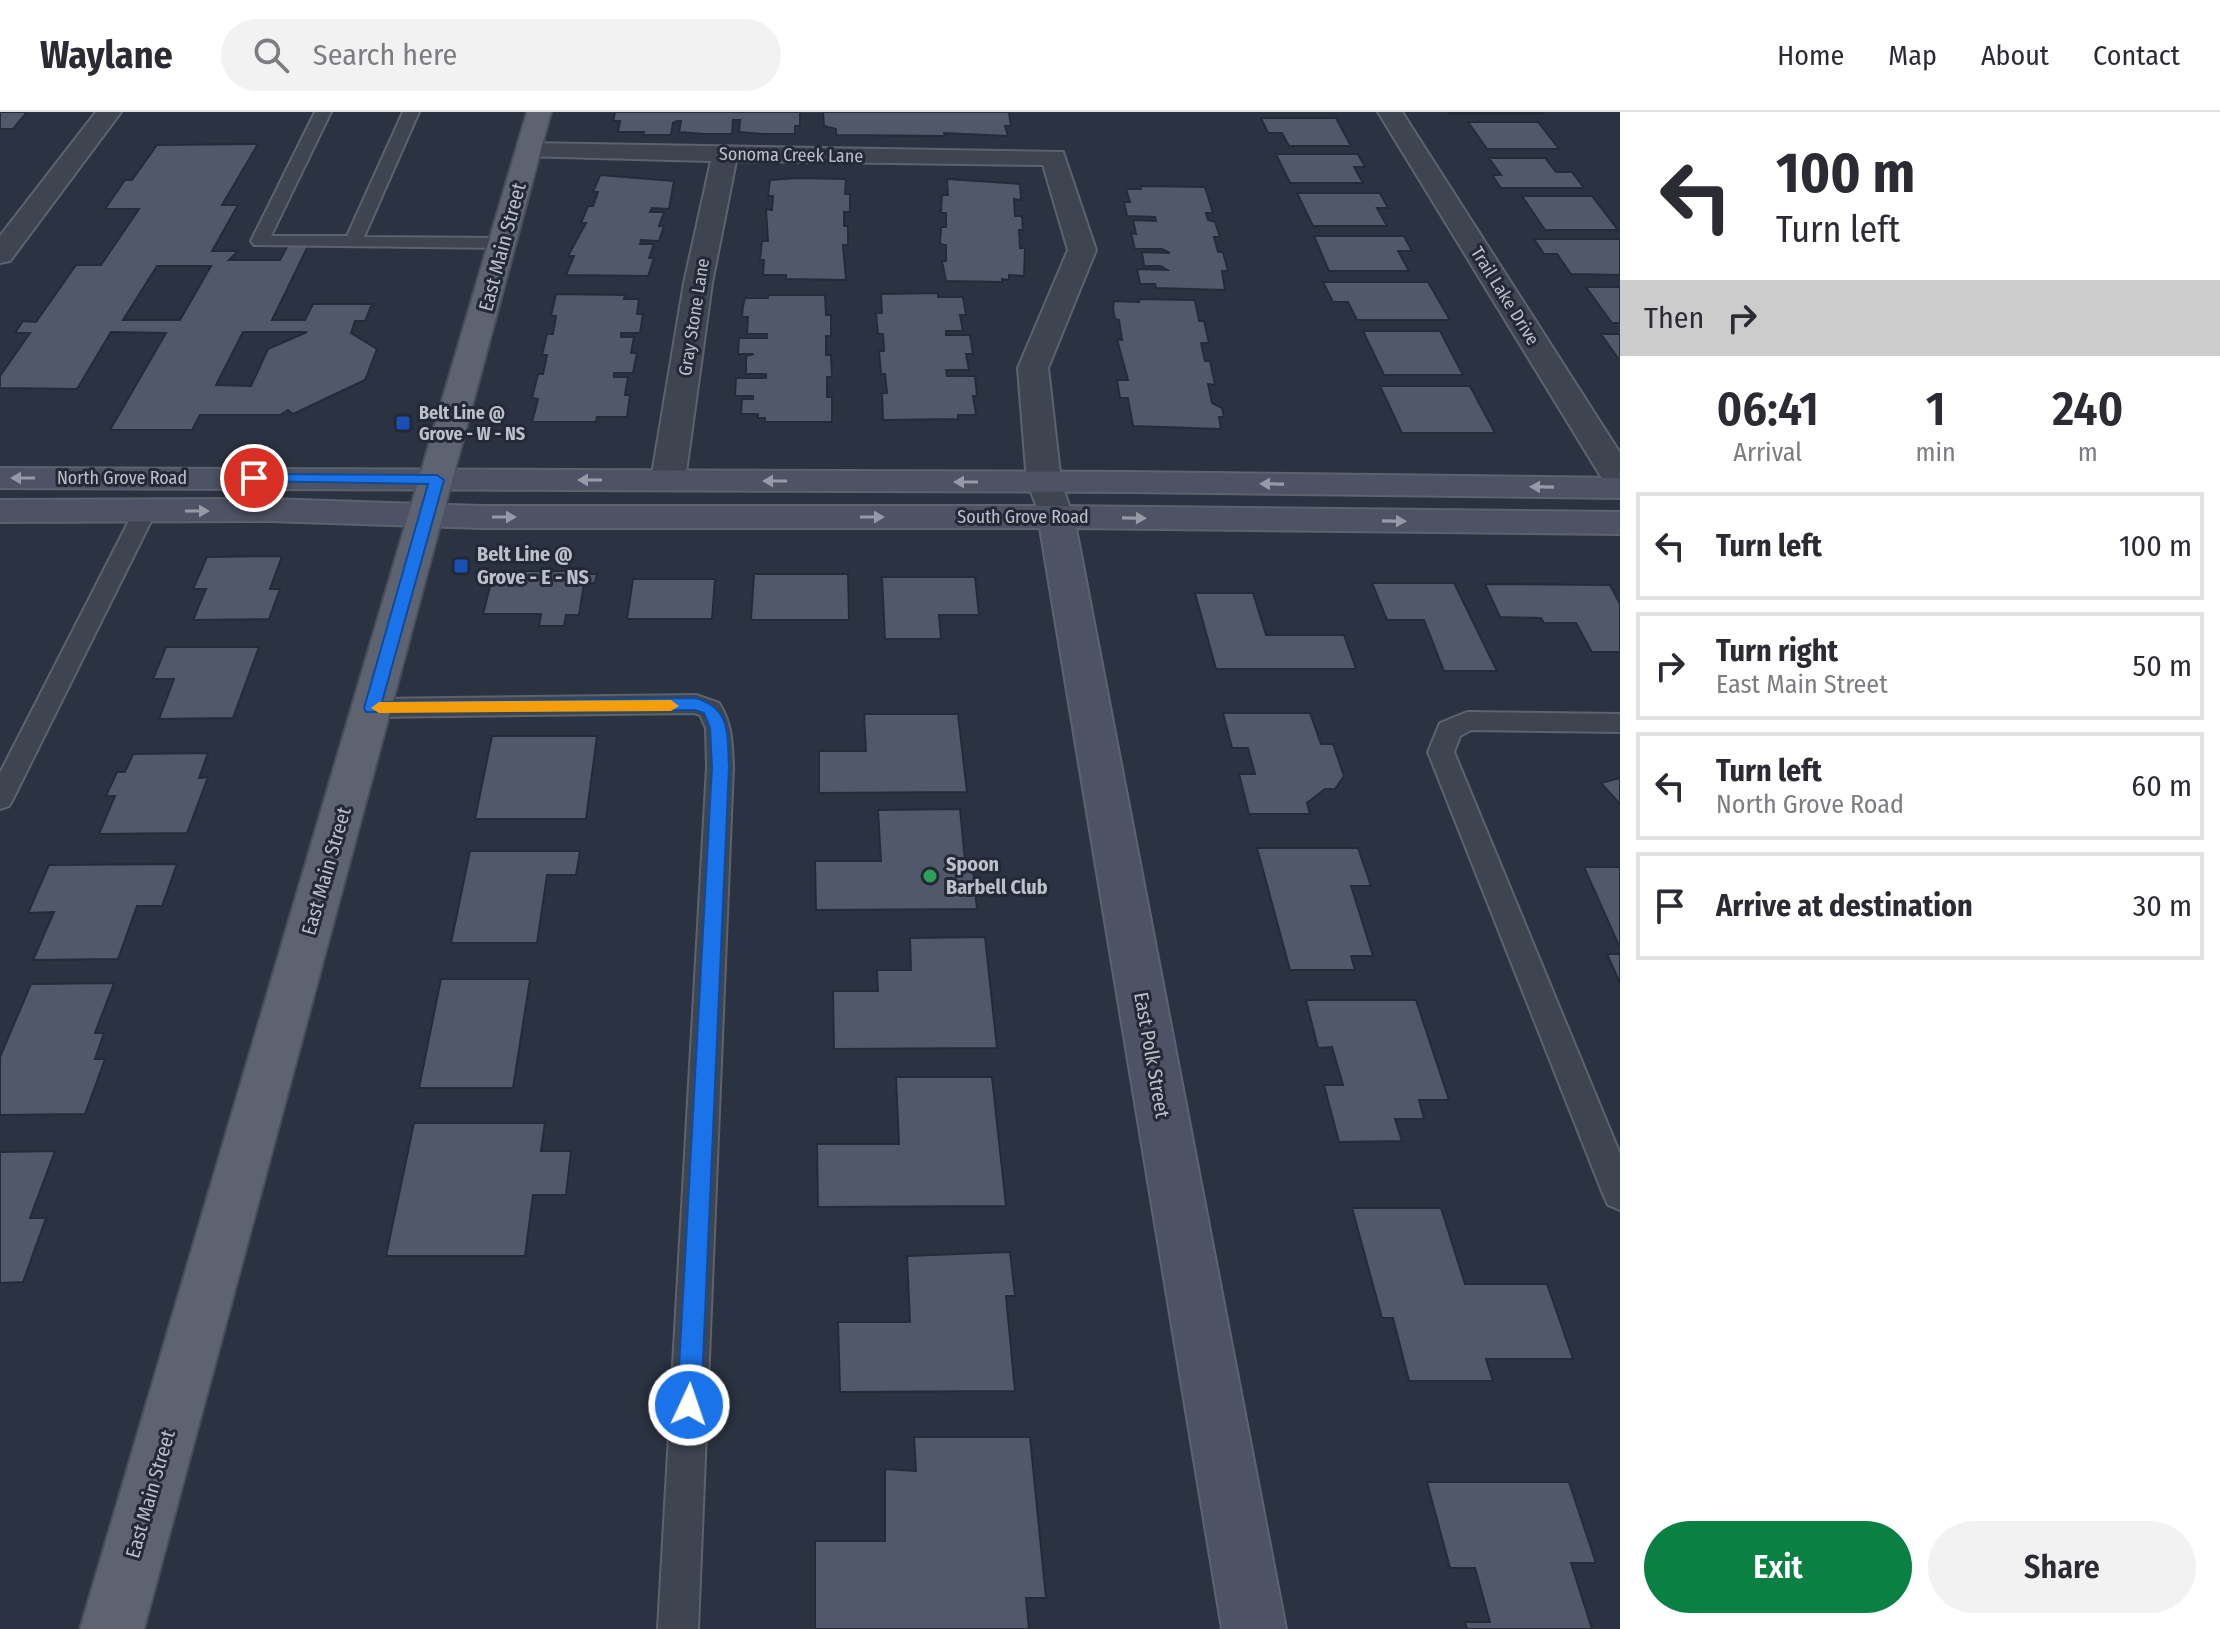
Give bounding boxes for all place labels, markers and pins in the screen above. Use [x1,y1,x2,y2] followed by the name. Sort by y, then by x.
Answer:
[419,402,525,445] place label: Belt Line @ Grove - W - NS
[394,414,412,432] marker: Belt Line @ Grove - W - NS
[220,444,288,512] pin
[477,542,589,589] place label: Belt Line @ Grove - E - NS
[452,557,470,575] marker: Belt Line @ Grove - E - NS
[946,852,1048,899] place label: Spoon Barbell Club
[921,867,939,885] marker: Spoon Barbell Club

